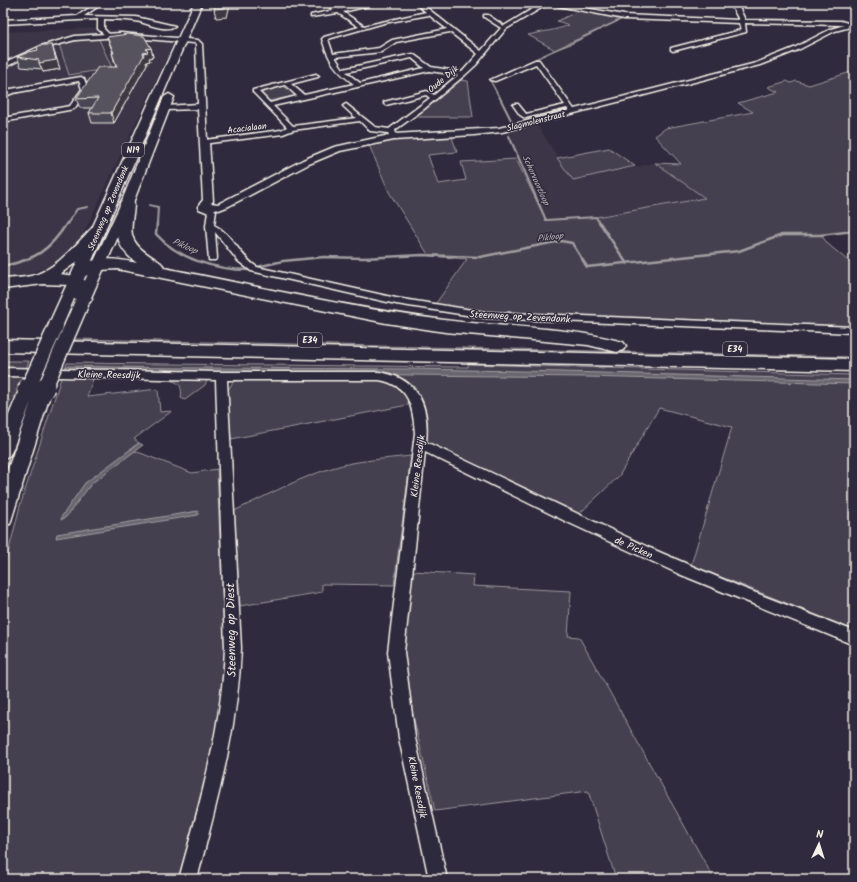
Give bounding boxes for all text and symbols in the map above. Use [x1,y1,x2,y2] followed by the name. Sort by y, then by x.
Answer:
[425,61,463,97] street label: Oude Dijk
[505,107,568,136] street label: Slagmolenstraat
[227,119,268,138] street label: Acacialaan
[122,143,144,157] road number: N19
[518,153,554,209] water label: Schorvoortloop
[84,163,133,253] street label: Steenweg op Zevendonk
[536,228,566,247] water label: Pikloop
[170,234,201,259] water label: Pikloop
[469,306,571,328] street label: Steenweg op Zevendonk
[298,333,322,347] road number: E34
[723,342,747,356] road number: E34
[77,366,141,384] street label: Kleine Reesdijk
[406,434,430,498] street label: Kleine Reesdijk
[612,532,655,563] street label: de Picken
[221,583,242,677] street label: Steenweg op Diest
[403,755,431,820] street label: Kleine Reesdijk
[799,824,839,864] north arrow
[816,826,824,844] text: N

